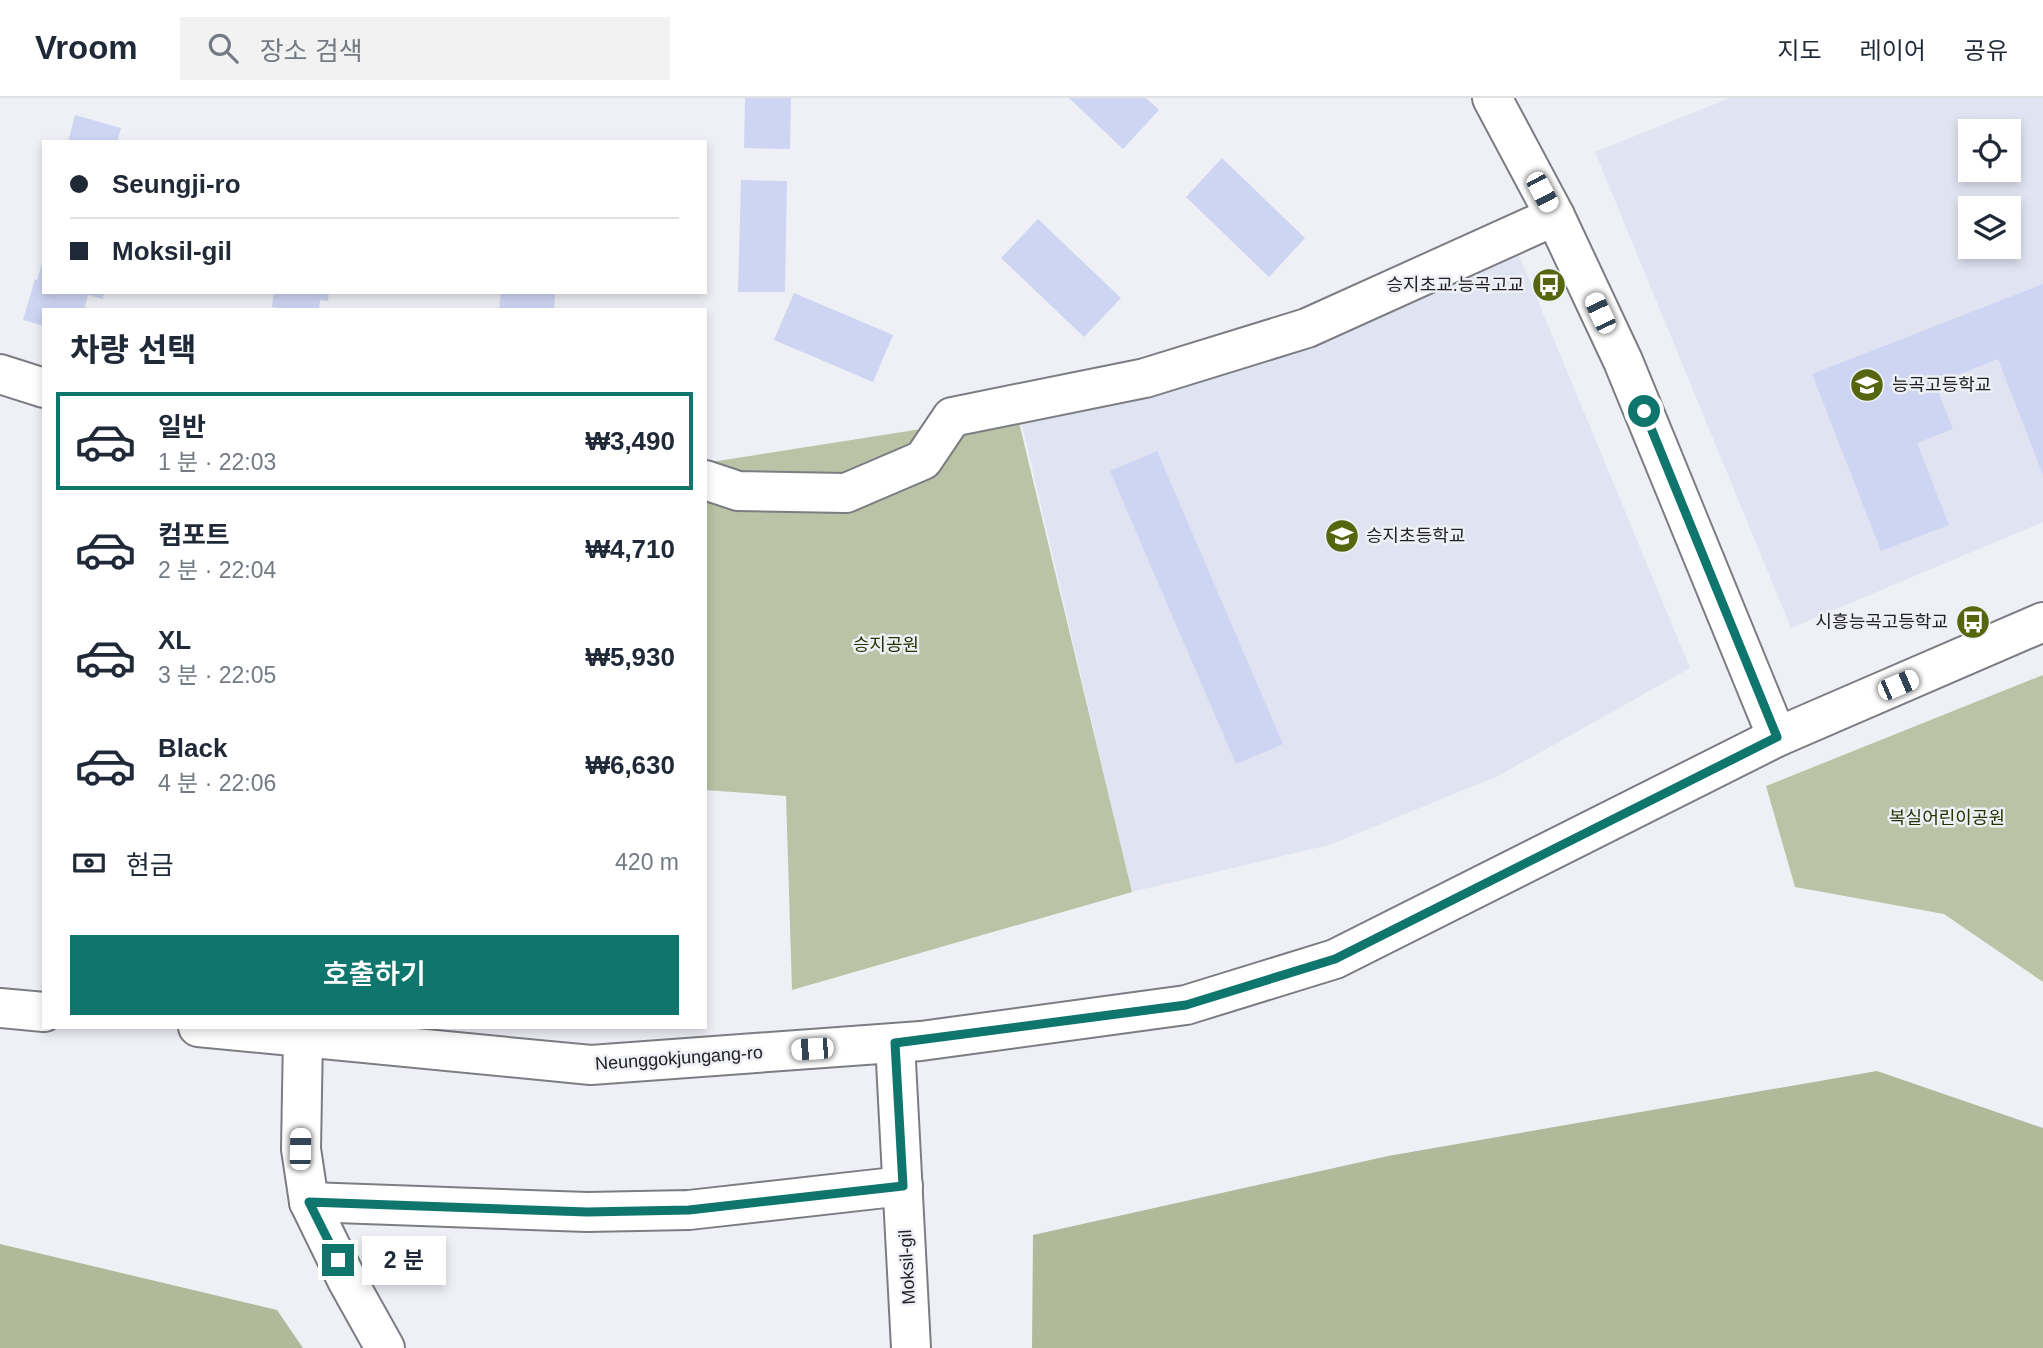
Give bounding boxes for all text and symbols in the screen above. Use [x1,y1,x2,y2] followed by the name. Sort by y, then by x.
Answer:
[180,17,670,80] search box
[35,29,138,66] text: Vroom
[204,29,242,67] icon: search
[260,36,363,66] text: 장소 검색
[1777,37,1822,64] text: 지도
[1860,37,1926,64] text: 레이어
[1964,37,2008,64] text: 공유
[1958,119,2021,259] map controls
[1958,119,2021,182] button: locate
[112,169,241,199] text: Seungji-ro
[1523,169,1562,215] car
[1958,196,2021,259] button: layers
[112,236,232,266] text: Moksil-gil
[1530,266,1568,304] bus stop icon: 승지초교.능곡고교
[1387,275,1524,295] place label: 승지초교.능곡고교
[1582,290,1619,336] car
[70,332,197,368] text: 차량 선택
[1848,366,1886,404] school or university icon: 능곡고등학교
[1892,375,1991,395] place label: 능곡고등학교
[1628,395,1660,427] route start
[74,410,137,473] icon: car
[158,412,206,442] text: 일반
[585,426,675,456] text: ₩3,490
[158,449,276,475] text: 1 분 · 22:03
[1323,517,1361,555] school or university icon: 승지초등학교
[74,518,137,581] icon: car
[158,520,230,550] text: 컴포트
[1366,526,1465,546] place label: 승지초등학교
[585,534,675,564] text: ₩4,710
[158,557,276,583] text: 2 분 · 22:04
[1954,603,1992,641] bus stop icon: 시흥능곡고등학교
[1816,612,1948,632] place label: 시흥능곡고등학교
[158,625,191,655] text: XL
[74,626,137,689] icon: car
[853,635,919,655] park label: 승지공원
[585,642,675,672] text: ₩5,930
[158,662,276,688] text: 3 분 · 22:05
[1875,667,1922,703] car
[158,733,227,763] text: Black
[74,734,137,797] icon: car
[585,750,675,780] text: ₩6,630
[158,770,276,796] text: 4 분 · 22:06
[1889,808,2005,828] park label: 복실어린이공원
[70,844,108,882] icon: cash
[615,849,679,875] text: 420 m
[126,850,174,880] text: 현금
[70,935,679,1015] button: 호출하기
[791,1037,834,1061] car
[594,1042,764,1074] street label: Neunggokjungang-ro
[290,1128,311,1170] car
[895,1229,919,1305] street label: Moksil-gil
[362,1236,446,1284] callout: 2 분
[322,1244,354,1276] route end
[384,1247,424,1273] text: 2 분

